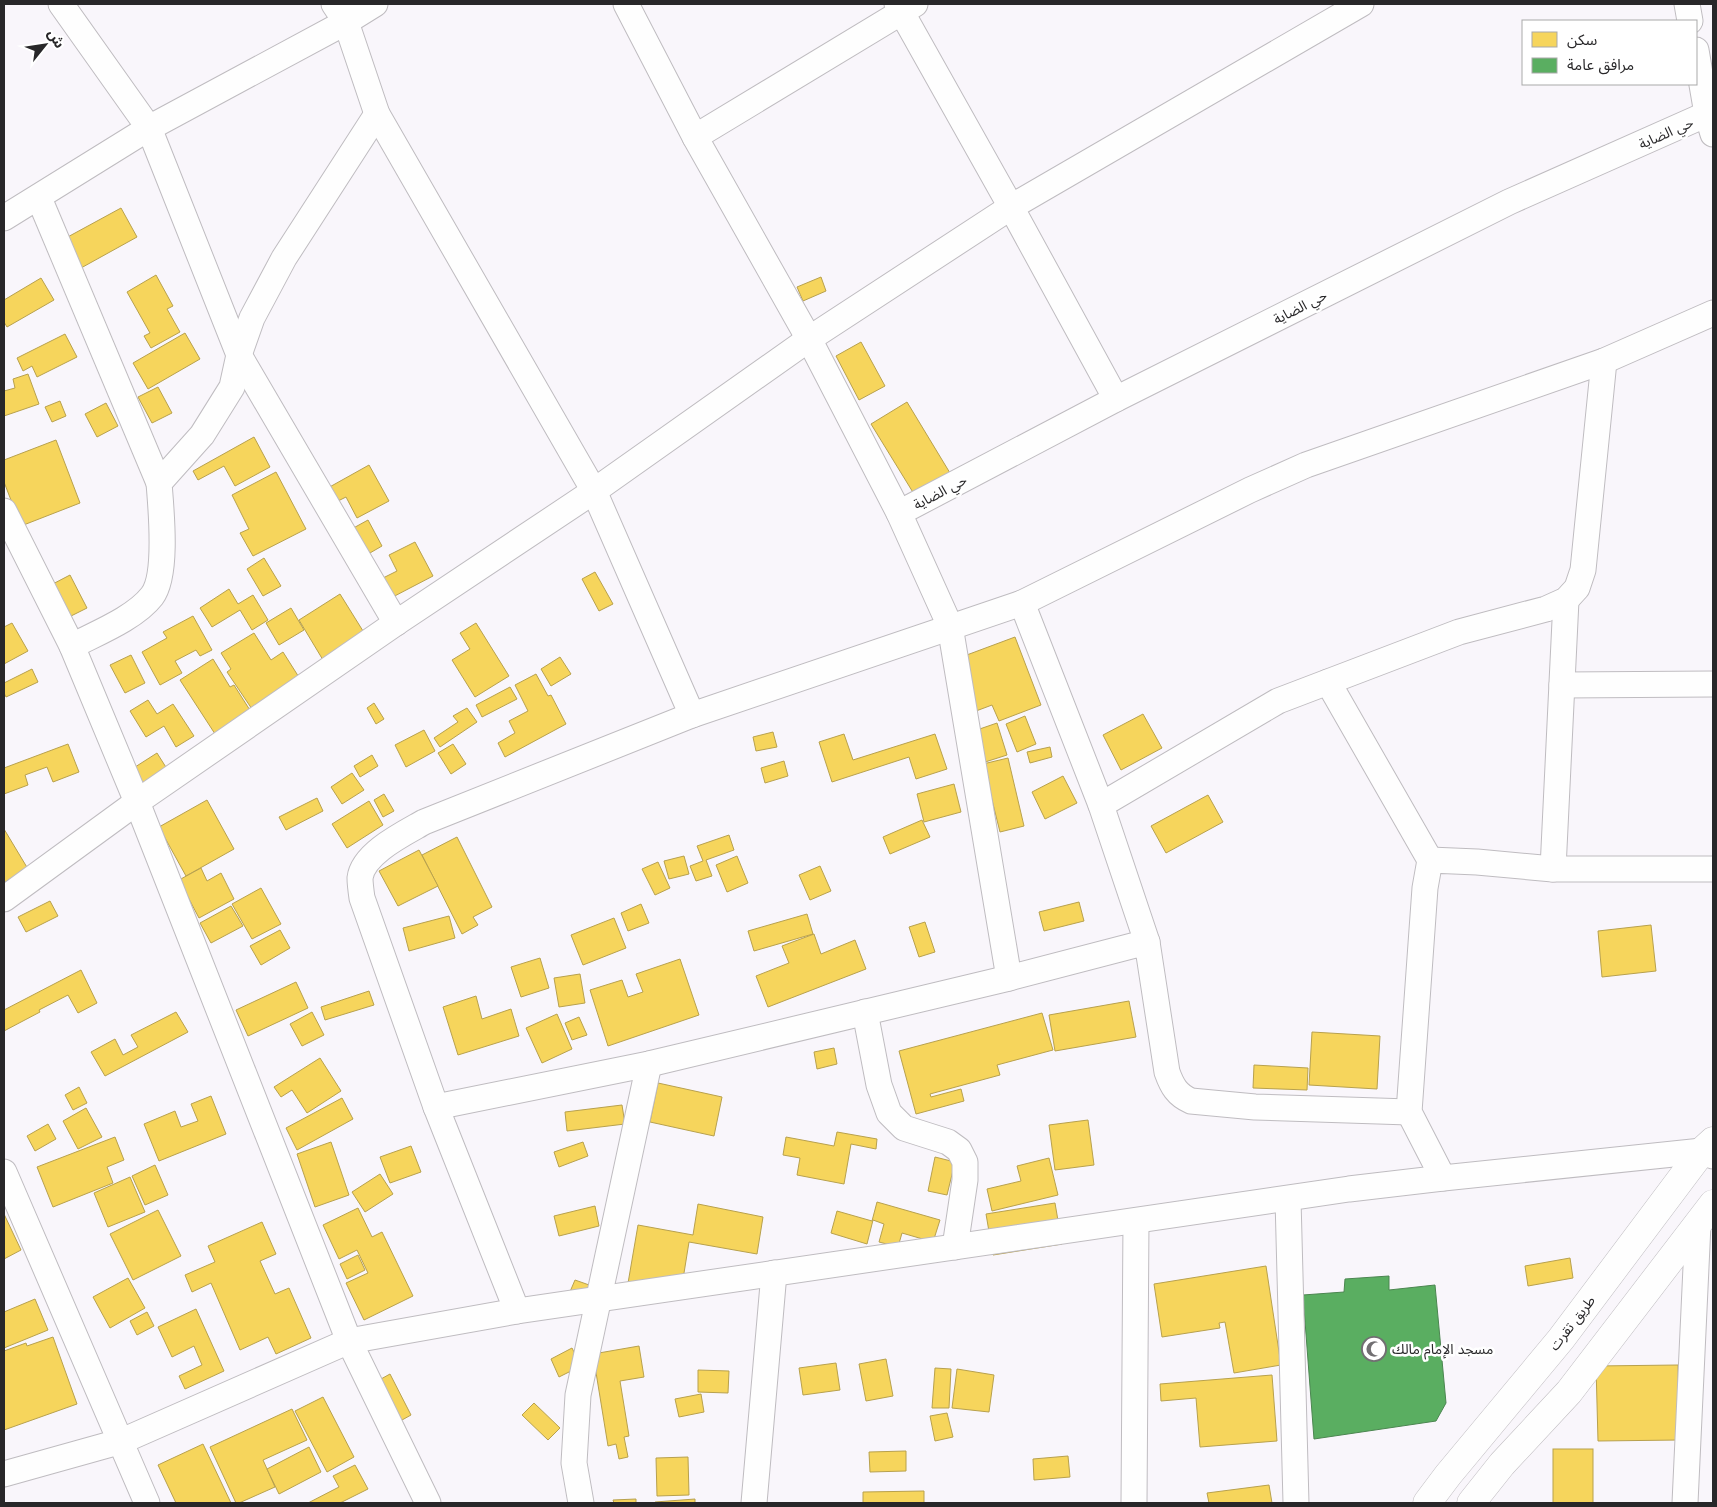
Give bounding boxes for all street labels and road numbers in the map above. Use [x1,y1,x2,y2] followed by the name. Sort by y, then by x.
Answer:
[1636,113,1697,155] street label: حي الضاية
[1270,286,1331,330] street label: حي الضاية
[910,470,971,516] street label: حي الضاية
[1545,1292,1600,1355] street label: طريق تقرت

